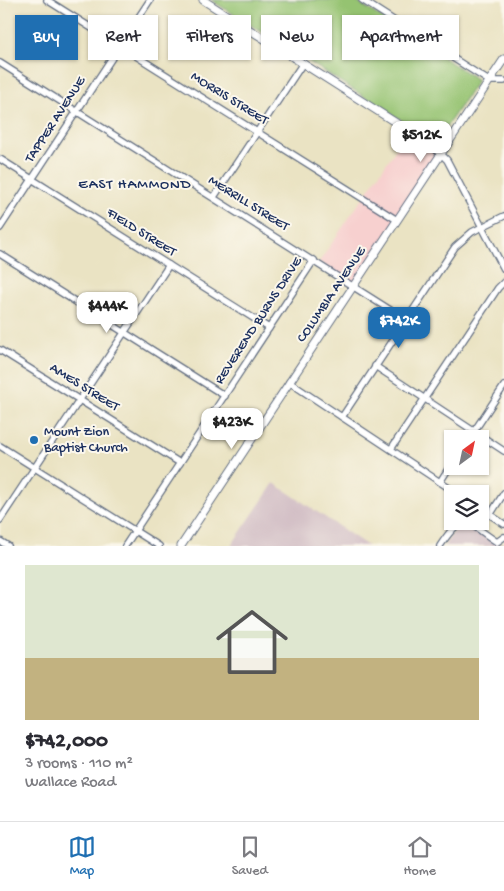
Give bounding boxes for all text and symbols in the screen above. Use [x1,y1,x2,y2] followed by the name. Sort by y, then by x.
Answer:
[15,15,78,60] chip: Buy
[88,15,158,60] chip: Rent
[168,15,251,60] chip: Filters
[261,15,332,60] chip: New
[342,15,459,60] chip: Apartment
[187,68,271,130] street label: MORRIS STREET
[21,73,91,167] street label: TAPPER AVENUE
[386,120,456,163] pin: $512K
[402,127,440,146] text: $512K
[204,172,292,236] street label: MERRILL STREET
[78,176,192,194] district label: EAST HAMMOND
[102,204,179,261] street label: FIELD STREET
[294,243,371,346] street label: COLUMBIA AVENUE
[212,253,307,388] street label: REVEREND BURNS DRIVE
[72,292,142,334] pin: $444K
[88,298,126,317] text: $444K
[364,306,434,349] pin: $742K
[379,313,419,332] text: $742K
[46,360,122,416] street label: AMES STREET
[197,408,267,450] pin: $423K
[212,414,252,433] text: $423K
[43,424,128,457] place label: Mount Zion Baptist Church
[444,430,489,475] north arrow
[444,430,489,530] map controls
[28,434,40,446] marker: Mount Zion Baptist Church
[444,485,489,530] button: layers
[207,597,297,687] icon: home
[25,730,108,755] text: $742,000
[25,755,133,774] text: 3 rooms · 110 m²
[25,774,116,793] text: Wallace Road
[68,833,96,880] tab: Map
[232,833,268,880] tab: Saved
[404,833,436,880] tab: Home

